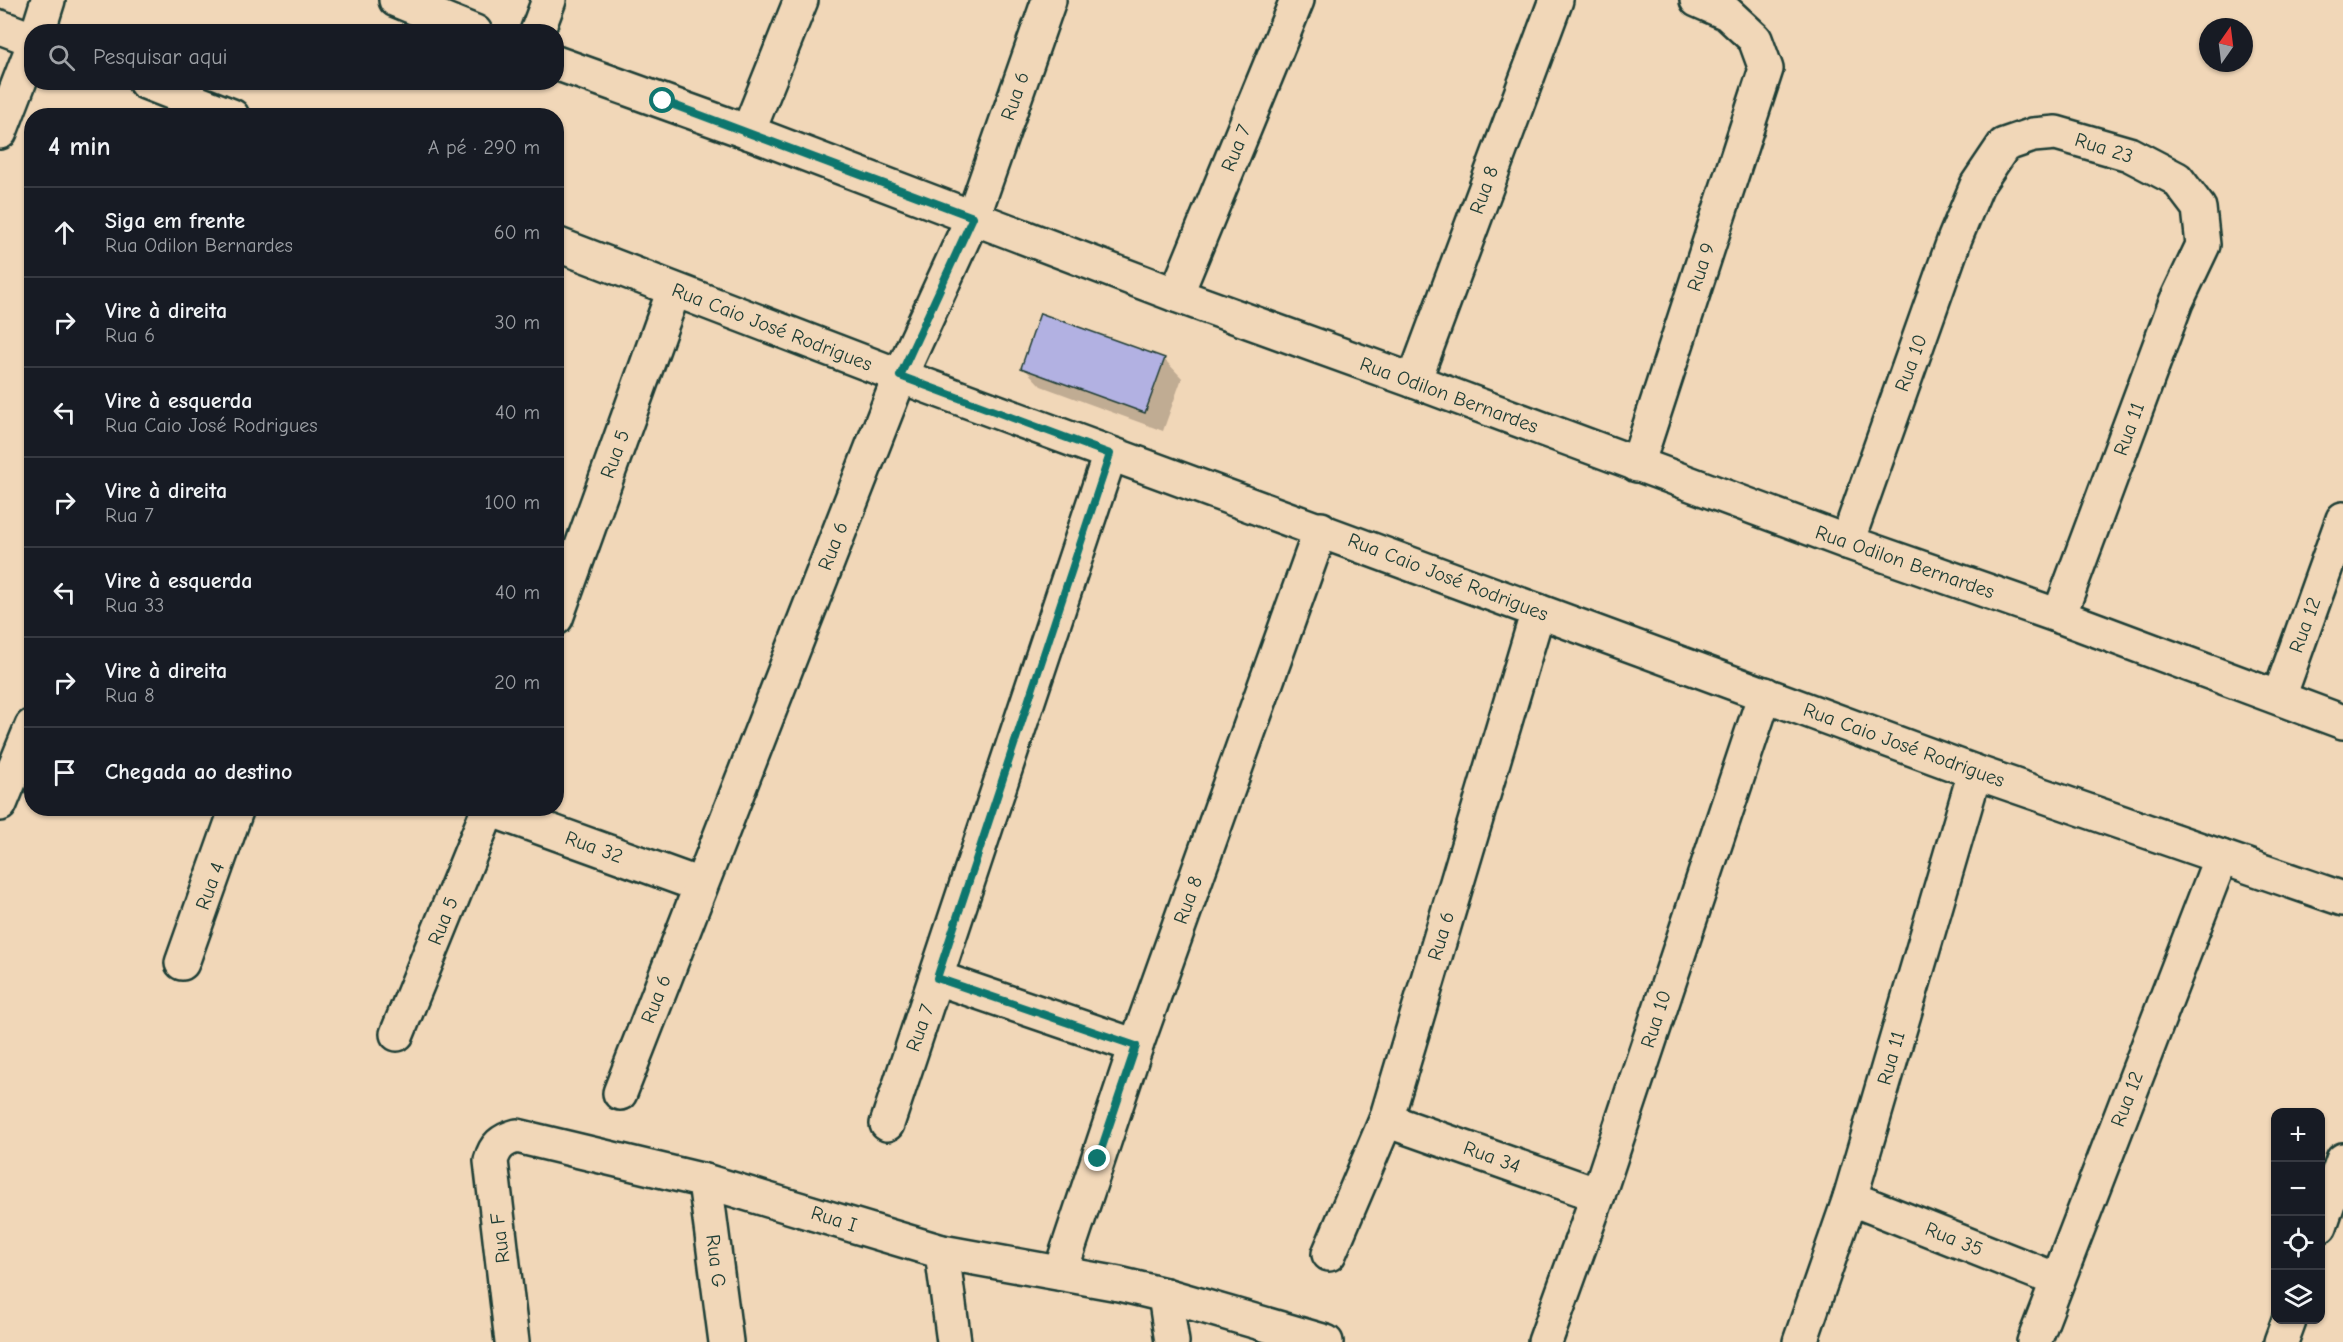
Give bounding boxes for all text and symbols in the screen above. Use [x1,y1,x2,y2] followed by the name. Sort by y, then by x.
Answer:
[2199,18,2253,72] north arrow
[24,24,564,90] search box
[45,41,78,74] icon: search
[93,44,228,70] text: Pesquisar aqui
[996,69,1034,123] street label: Rua 6
[649,87,675,113] route start
[1216,121,1256,175] street label: Rua 7
[2072,128,2136,168] street label: Rua 23
[48,132,111,162] text: 4 min
[428,136,540,159] text: A pé · 290 m
[1465,163,1503,217] street label: Rua 8
[105,208,245,234] text: Siga em frente
[48,216,81,249] icon: ahead
[494,221,540,244] text: 60 m
[105,234,293,257] text: Rua Odilon Bernardes
[1682,240,1720,294] street label: Rua 9
[669,278,875,376] street label: Rua Caio José Rodrigues
[105,298,227,324] text: Vire à direita
[48,306,81,339] icon: right
[494,311,540,334] text: 30 m
[105,324,155,347] text: Rua 6
[1890,331,1932,395] street label: Rua 10
[1357,352,1541,438] street label: Rua Odilon Bernardes
[105,388,253,414] text: Vire à esquerda
[48,396,81,429] icon: left
[2109,399,2149,459] street label: Rua 11
[495,401,540,424] text: 40 m
[105,414,318,437] text: Rua Caio José Rodrigues
[596,427,634,481] street label: Rua 5
[105,478,227,504] text: Vire à direita
[48,486,81,519] icon: right
[485,491,540,514] text: 100 m
[105,504,154,527] text: Rua 7
[813,519,853,573] street label: Rua 6
[1812,521,1998,603] street label: Rua Odilon Bernardes
[1345,528,1551,626] street label: Rua Caio José Rodrigues
[105,568,253,594] text: Vire à esquerda
[48,576,81,609] icon: left
[495,581,540,604] text: 40 m
[105,594,164,617] text: Rua 33
[2284,594,2326,656] street label: Rua 12
[105,658,227,684] text: Vire à direita
[48,666,81,699] icon: right
[494,671,540,694] text: 20 m
[105,684,154,707] text: Rua 8
[1800,698,2008,792] street label: Rua Caio José Rodrigues
[48,756,81,789] icon: arrive
[105,759,292,785] text: Chegada ao destino
[562,826,626,868] street label: Rua 32
[191,859,229,913] street label: Rua 4
[1169,873,1207,927] street label: Rua 8
[423,894,463,948] street label: Rua 5
[1423,909,1459,963] street label: Rua 6
[636,972,676,1026] street label: Rua 6
[1636,987,1676,1051] street label: Rua 10
[901,1001,939,1055] street label: Rua 7
[1872,1028,1910,1088] street label: Rua 11
[2106,1068,2148,1130] street label: Rua 12
[2271,1108,2325,1324] map controls
[2271,1108,2325,1162] button: +
[1460,1136,1524,1178] street label: Rua 34
[1084,1145,1110,1171] route end
[2271,1162,2325,1216] button: −
[808,1201,860,1237] street label: Rua I
[485,1211,515,1265] street label: Rua F
[2271,1216,2325,1270] button: locate
[1922,1217,1986,1261] street label: Rua 35
[701,1233,731,1289] street label: Rua G
[2271,1270,2325,1324] button: layers

